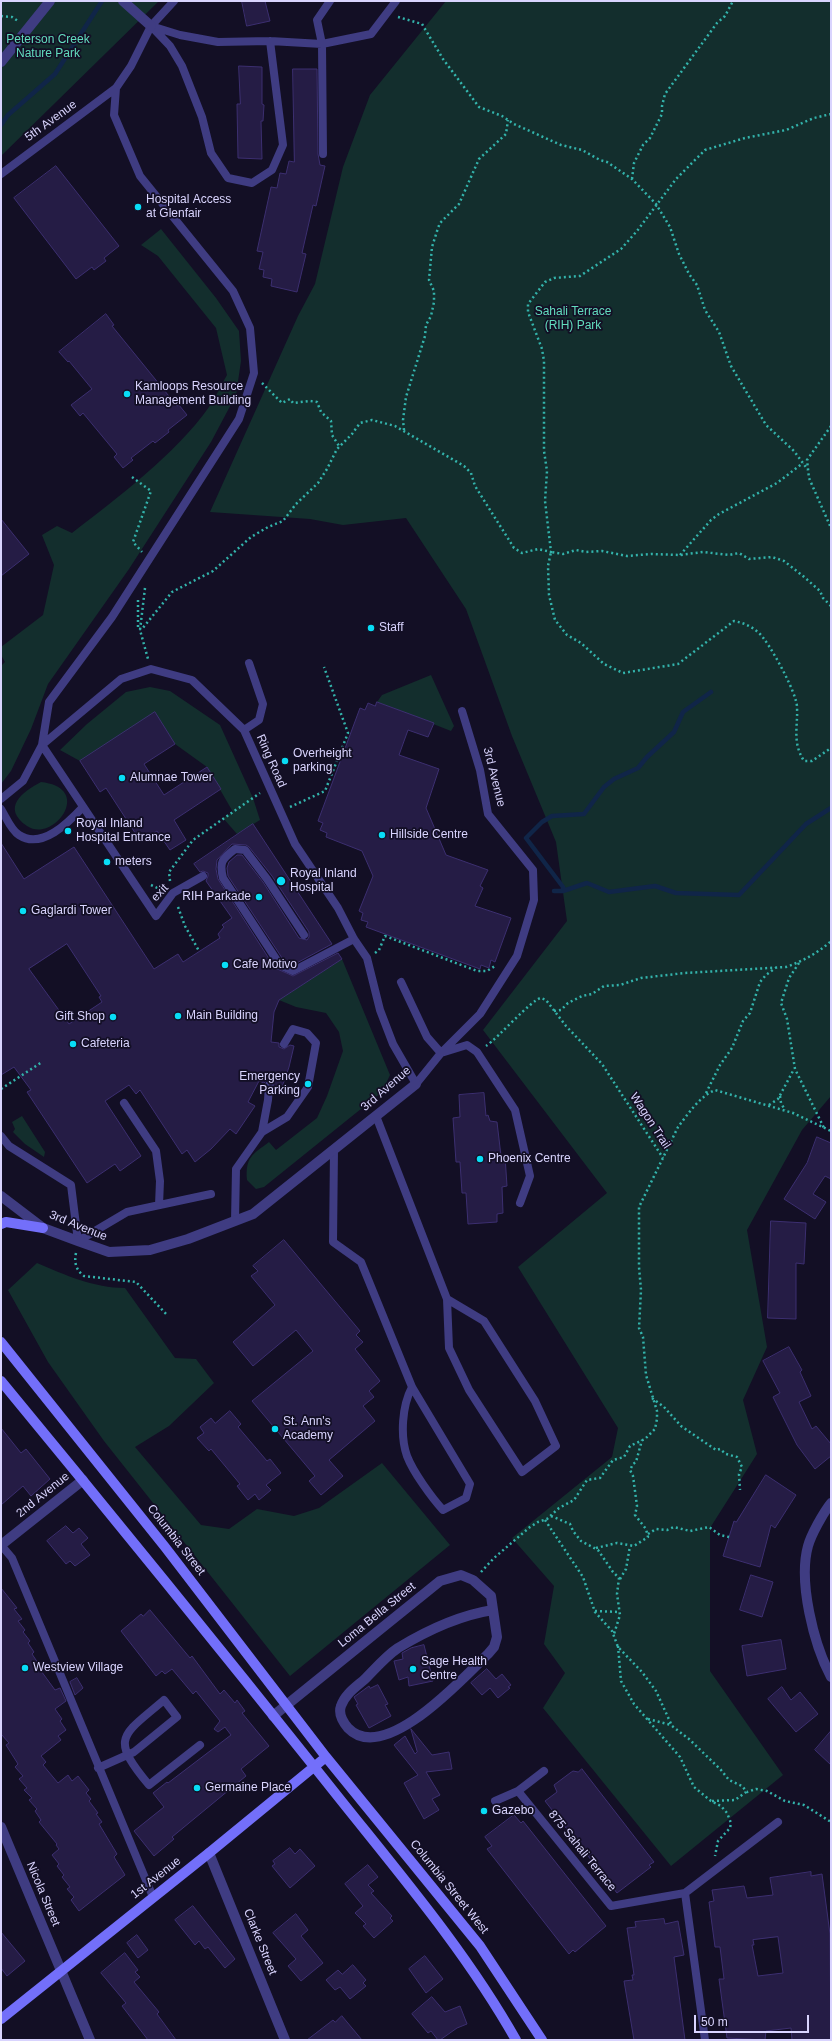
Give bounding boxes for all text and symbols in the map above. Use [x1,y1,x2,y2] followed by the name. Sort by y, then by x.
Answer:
[6,33,90,61] park label: Peterson Creek Nature Park
[22,97,80,145] street label: 5th Avenue
[146,193,231,221] place label: Hospital Access at Glenfair
[133,202,143,212] marker: Hospital Access at Glenfair
[535,305,611,333] park label: Sahali Terrace (RIH) Park
[135,380,251,408] place label: Kamloops Resource Management Building
[122,389,132,399] marker: Kamloops Resource Management Building
[379,621,403,635] place label: Staff
[366,623,376,633] marker: Staff
[253,732,289,790] street label: Ring Road
[480,746,508,808] street label: 3rd Avenue
[293,747,352,775] place label: Overheight parking
[280,756,290,766] marker: Overheight parking
[130,771,213,785] place label: Alumnae Tower
[117,773,127,783] marker: Alumnae Tower
[76,817,171,845] place label: Royal Inland Hospital Entrance
[63,826,73,836] marker: Royal Inland Hospital Entrance
[390,828,468,842] place label: Hillside Centre
[377,830,387,840] marker: Hillside Centre
[115,855,152,869] place label: meters
[102,857,112,867] marker: meters
[290,867,357,895] place label: Royal Inland Hospital
[275,875,287,887] marker: Royal Inland Hospital
[148,881,172,905] street label: exit
[182,890,251,904] place label: RIH Parkade
[254,892,264,902] marker: RIH Parkade
[31,904,112,918] place label: Gaglardi Tower
[18,906,28,916] marker: Gaglardi Tower
[233,958,297,972] place label: Cafe Motivo
[220,960,230,970] marker: Cafe Motivo
[186,1009,258,1023] place label: Main Building
[55,1010,105,1024] place label: Gift Shop
[173,1011,183,1021] marker: Main Building
[108,1012,118,1022] marker: Gift Shop
[81,1037,130,1051] place label: Cafeteria
[68,1039,78,1049] marker: Cafeteria
[358,1064,414,1114] street label: 3rd Avenue
[239,1070,300,1098] place label: Emergency Parking
[303,1079,313,1089] marker: Emergency Parking
[627,1090,673,1152] street label: Wagon Trail
[488,1152,571,1166] place label: Phoenix Centre
[475,1154,485,1164] marker: Phoenix Centre
[47,1208,109,1244] street label: 3rd Avenue
[283,1415,333,1443] place label: St. Ann's Academy
[270,1424,280,1434] marker: St. Ann's Academy
[14,1469,72,1521] street label: 2nd Avenue
[144,1502,208,1578] street label: Columbia Street
[335,1579,419,1651] street label: Loma Bella Street
[421,1655,487,1683] place label: Sage Health Centre
[33,1661,123,1675] place label: Westview Village
[20,1663,30,1673] marker: Westview Village
[408,1664,418,1674] marker: Sage Health Centre
[205,1781,291,1795] place label: Germaine Place
[192,1783,202,1793] marker: Germaine Place
[492,1804,534,1818] place label: Gazebo
[479,1806,489,1816] marker: Gazebo
[545,1808,619,1894] street label: 875 Sahali Terrace
[407,1837,491,1937] street label: Columbia Street West
[128,1854,184,1902] street label: 1st Avenue
[23,1860,63,1928] street label: Nicola Street
[240,1907,280,1977] street label: Clarke Street
[696,2007,811,2033] scale bar
[701,2015,728,2029] text: 50 m

